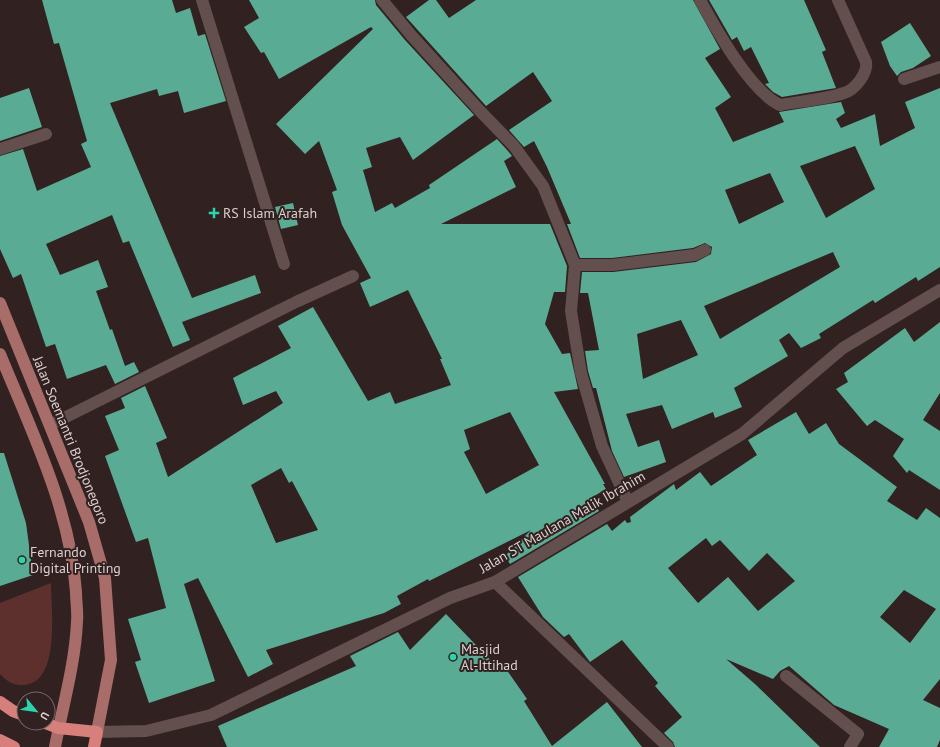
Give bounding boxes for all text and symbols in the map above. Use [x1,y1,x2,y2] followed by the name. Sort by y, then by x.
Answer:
[223,204,317,222] place label: RS Islam Arafah
[208,207,220,219] marker: RS Islam Arafah
[29,352,113,527] street label: Jalan Soemantri Brodjonegoro
[475,467,648,577] street label: Jalan ST Maulana Malik Ibrahim
[30,543,121,577] place label: Fernando Digital Printing
[17,555,27,565] marker: Fernando Digital Printing
[461,640,518,674] place label: Masjid Al-Ittihad
[448,652,458,662] marker: Masjid Al-Ittihad
[16,691,56,731] north arrow
[37,709,53,722] text: U

